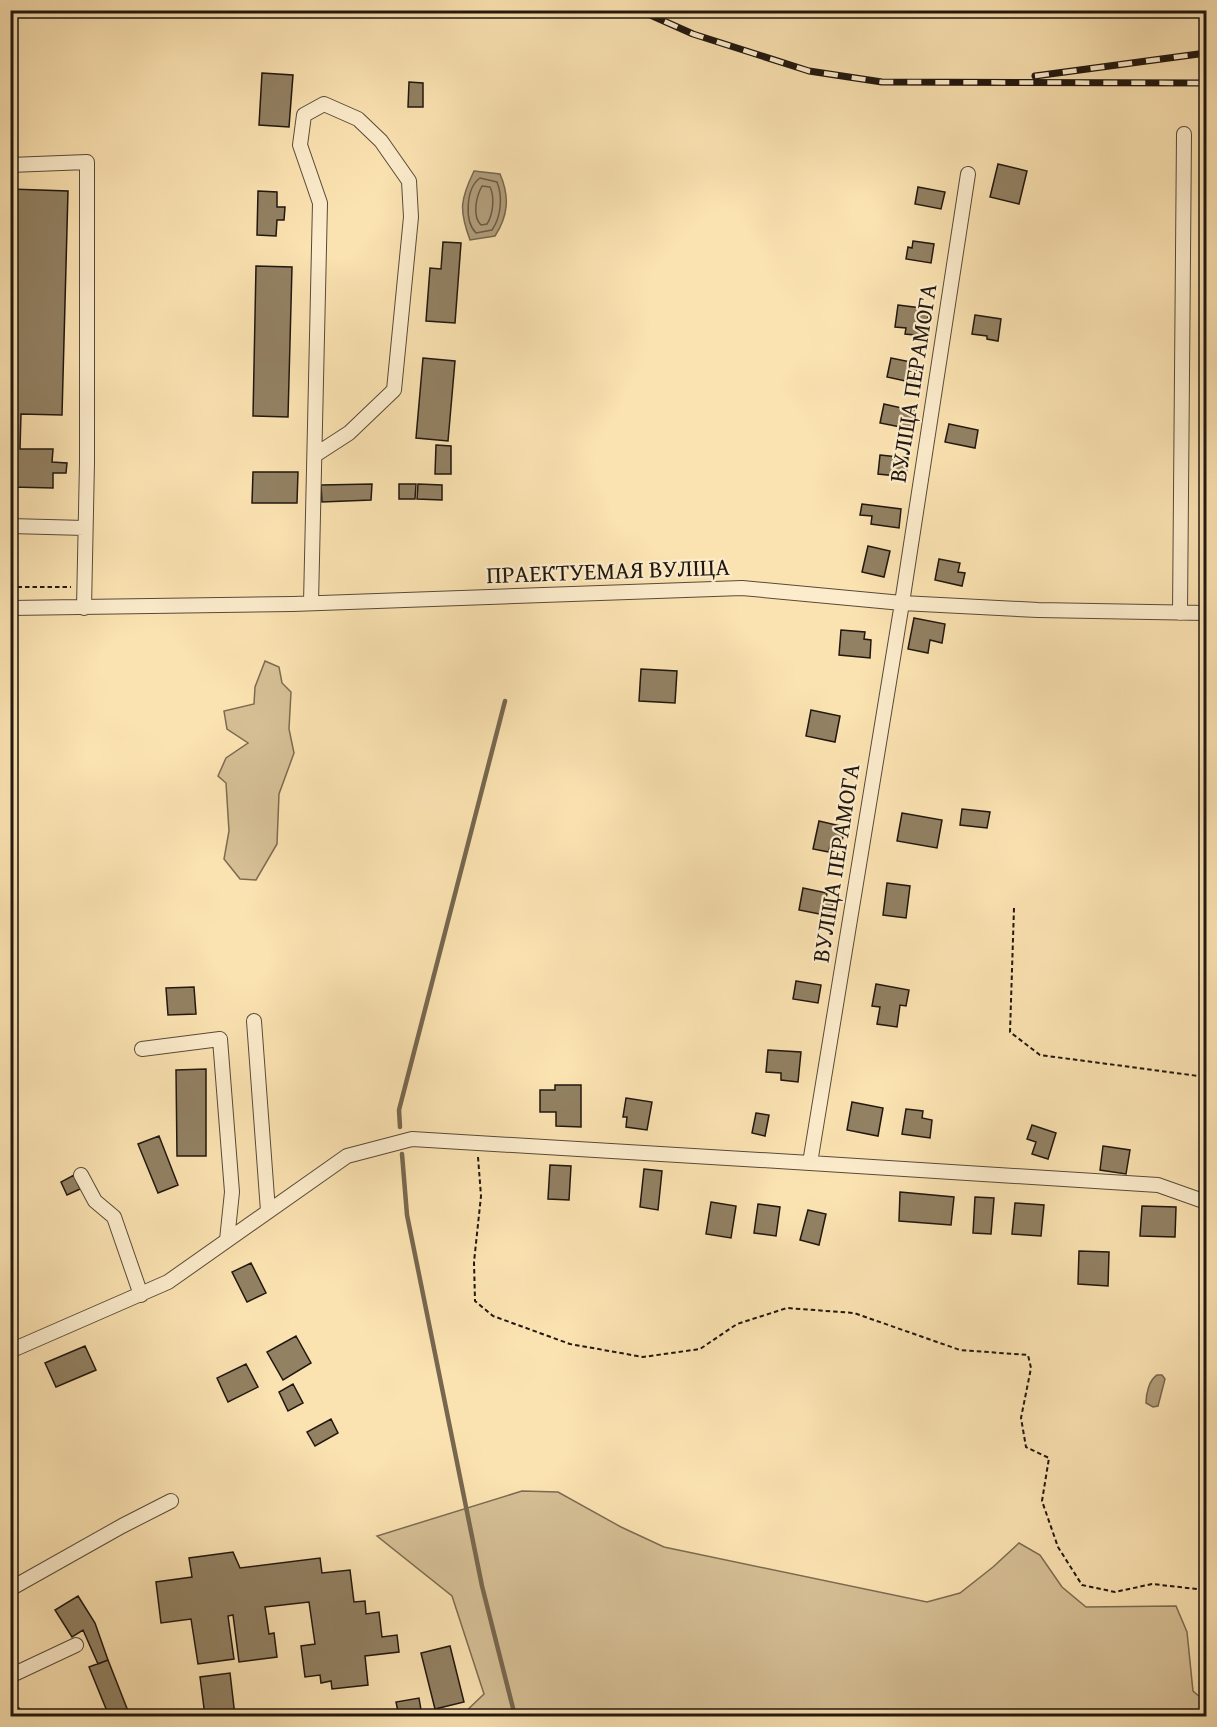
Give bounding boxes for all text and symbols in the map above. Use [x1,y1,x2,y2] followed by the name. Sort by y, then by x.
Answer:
[880,281,946,485] street label: ВУЛІЦА ПЕРАМОГА
[486,549,731,592] street label: ПРАЕКТУЕМАЯ ВУЛІЦА
[803,761,869,965] street label: ВУЛІЦА ПЕРАМОГА

